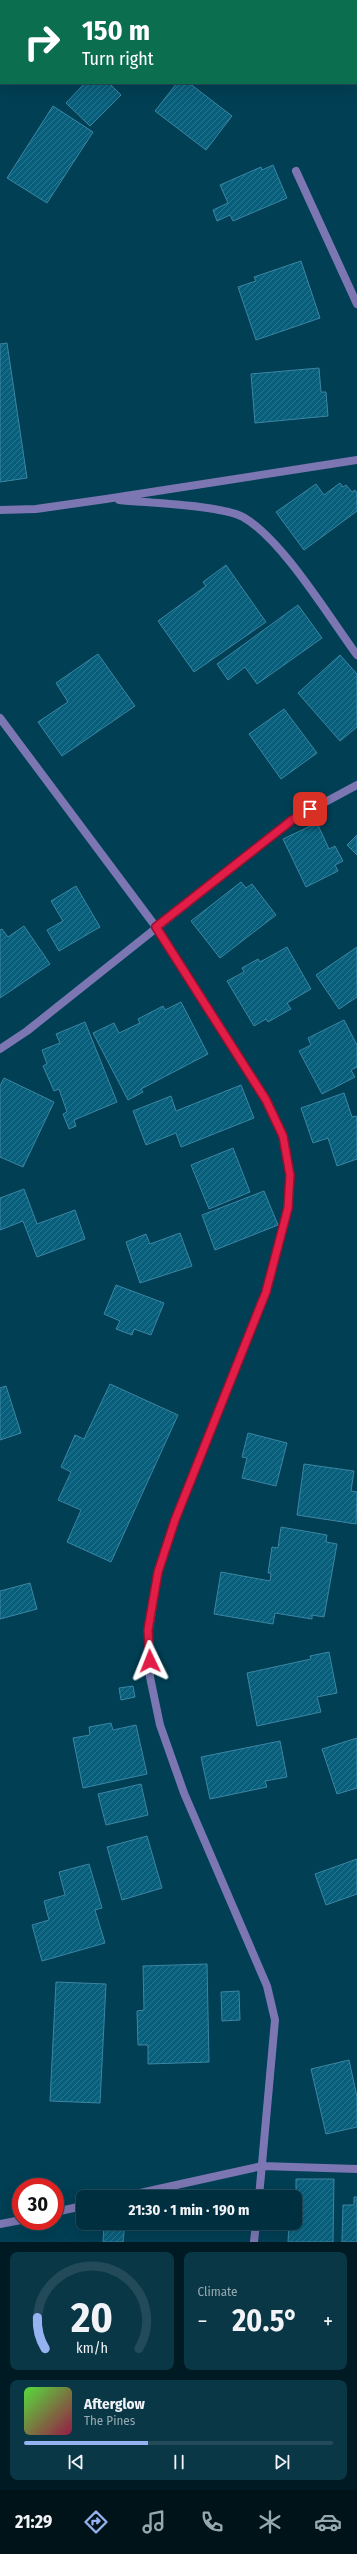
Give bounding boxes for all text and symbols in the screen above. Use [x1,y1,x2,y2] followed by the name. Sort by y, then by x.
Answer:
[82,14,150,47] text: 150 m
[16,16,68,68] icon: right
[82,48,154,70] text: Turn right
[293,792,327,826] pin
[299,798,321,820] icon: arrive
[129,1640,171,1682] position arrow
[12,2178,64,2230] speed limit sign: 30
[129,2201,249,2219] text: 21:30 · 1 min · 190 m
[198,2284,238,2299] text: Climate
[70,2293,113,2343] text: 20
[232,2303,298,2339] text: 20.5°
[198,2308,207,2335] text: −
[323,2308,333,2335] text: +
[76,2340,108,2357] text: km/h
[84,2395,145,2413] text: Afterglow
[84,2413,135,2428] text: The Pines
[65,2451,87,2473] icon: previous
[168,2451,190,2473] icon: pause
[271,2451,293,2473] icon: next
[82,2508,110,2536] icon: directions
[140,2508,168,2536] icon: music
[198,2508,226,2536] icon: phone
[256,2508,284,2536] icon: climate
[314,2508,342,2536] icon: car
[15,2511,52,2533] text: 21:29

